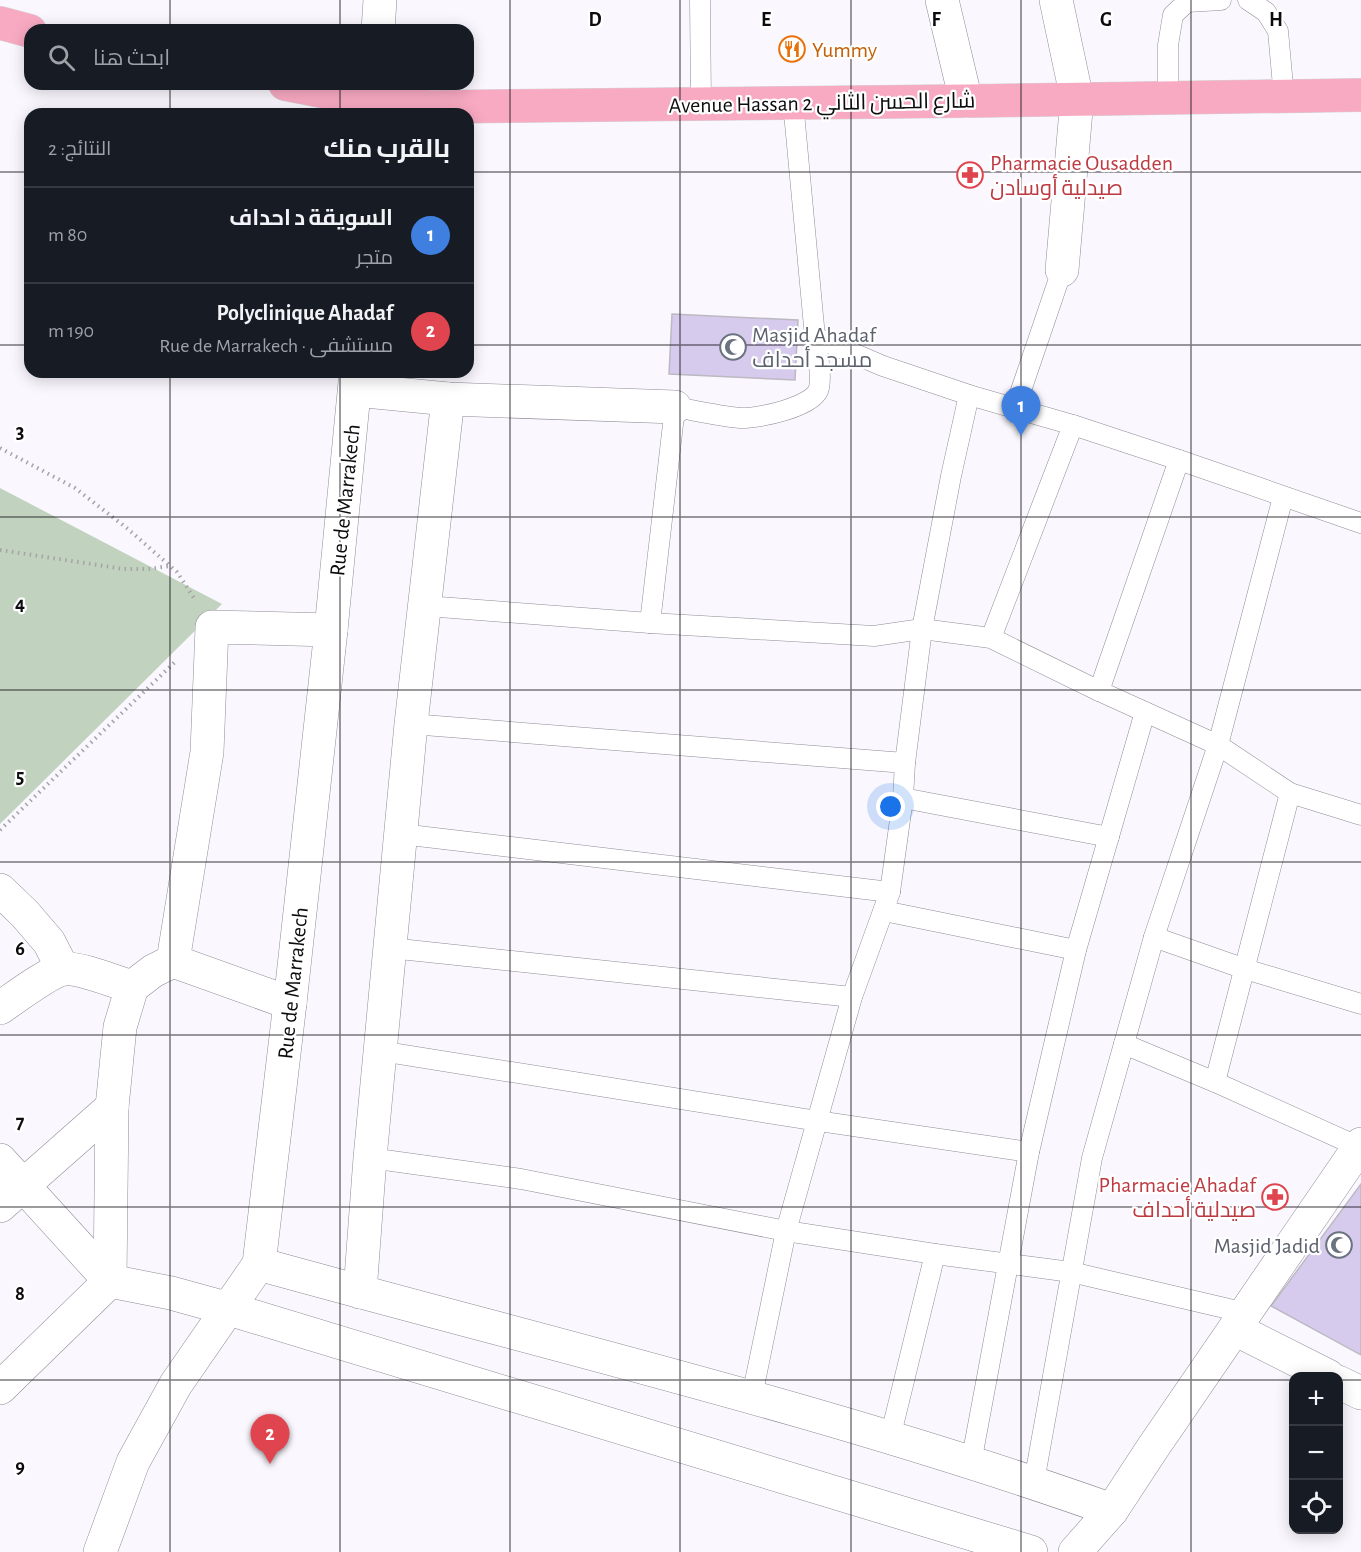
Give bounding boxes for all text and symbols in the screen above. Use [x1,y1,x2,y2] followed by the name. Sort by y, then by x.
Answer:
[588,10,602,30] text: D
[761,10,771,30] text: E
[931,10,941,30] text: F
[1100,10,1112,30] text: G
[1269,10,1283,30] text: H
[24,24,474,90] search box
[777,34,807,64] restaurant icon: Yummy
[812,39,878,61] place label: Yummy
[45,41,78,74] icon: search
[93,47,170,69] text: ابحث هنا
[669,89,976,122] street label: Avenue Hassan 2 شارع الحسن الثاني
[323,136,450,162] text: بالقرب منك
[48,139,111,159] text: النتائج: 2
[990,152,1173,200] place label: Pharmacie Ousadden صيدلية أوسادن
[955,160,985,190] pharmacy icon: Pharmacie Ousadden صيدلية أوسادن
[229,207,393,229] text: السويقة د احداف
[48,225,87,245] text: 80 m
[427,225,434,245] text: 1
[356,248,393,268] text: متجر
[217,302,393,324] text: Polyclinique Ahadaf
[48,321,94,341] text: 190 m
[426,321,435,341] text: 2
[752,324,877,371] place label: Masjid Ahadaf مسجد أحداف
[718,332,748,362] mosque icon: Masjid Ahadaf مسجد أحداف
[159,336,393,356] text: مستشفى · Rue de Marrakech
[1002,386,1040,436] pin: 1
[16,422,24,442] text: 3
[326,423,364,577] street label: Rue de Marrakech
[15,594,25,614] text: 4
[16,767,24,787] text: 5
[876,792,905,821] your location
[274,906,312,1060] street label: Rue de Marrakech
[15,939,25,959] text: 6
[16,1112,25,1132] text: 7
[1098,1174,1257,1221] place label: Pharmacie Ahadaf صيدلية أحداف
[1260,1182,1290,1212] pharmacy icon: Pharmacie Ahadaf صيدلية أحداف
[1324,1230,1354,1260] mosque icon: Masjid Jadid
[1214,1235,1320,1257] place label: Masjid Jadid
[15,1284,25,1304] text: 8
[1289,1372,1343,1534] map controls
[1289,1372,1343,1426] button: +
[250,1414,290,1464] pin: 2
[1289,1426,1343,1480] button: −
[15,1457,25,1477] text: 9
[1289,1480,1343,1534] button: locate

